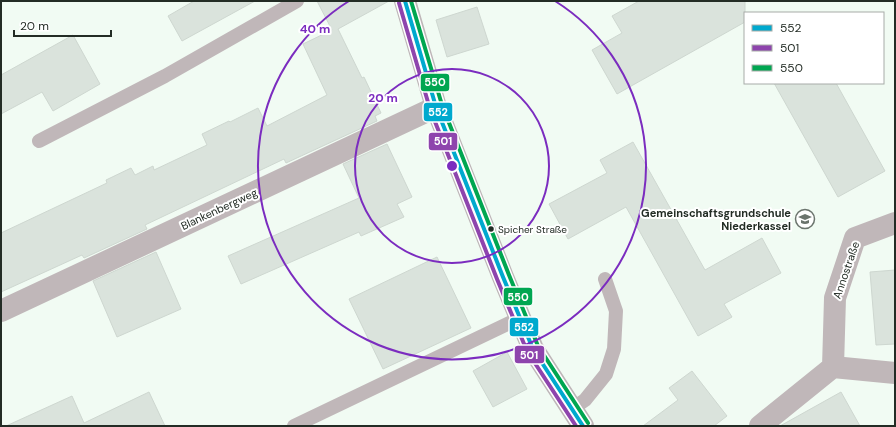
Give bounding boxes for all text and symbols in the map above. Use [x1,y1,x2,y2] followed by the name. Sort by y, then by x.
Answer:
[14,12,111,38] scale bar
[744,12,884,84] legend
[20,18,49,34] text: 20 m
[780,20,801,36] text: 552
[300,21,330,37] text: 40 m
[780,40,799,56] text: 501
[780,60,803,76] text: 550
[420,73,450,92] line badge: 550
[424,75,446,89] text: 550
[368,90,398,106] text: 20 m
[423,102,453,122] line badge: 552
[428,105,448,119] text: 552
[428,132,458,151] line badge: 501
[434,134,452,148] text: 501
[445,159,459,173] centre of rings
[179,185,259,233] street label: Blankenbergweg
[641,206,791,233] place label: Gemeinschaftsgrundschule Niederkassel
[794,208,816,230] school or university icon: Gemeinschaftsgrundschule Niederkassel
[498,223,567,236] place label: Spicher Straße
[486,224,496,234] marker: Spicher Straße
[830,240,862,300] street label: Annostraße
[503,287,533,306] line badge: 550
[507,290,529,304] text: 550
[509,317,539,337] line badge: 552
[514,320,534,334] text: 552
[514,345,545,364] line badge: 501
[520,348,538,362] text: 501

